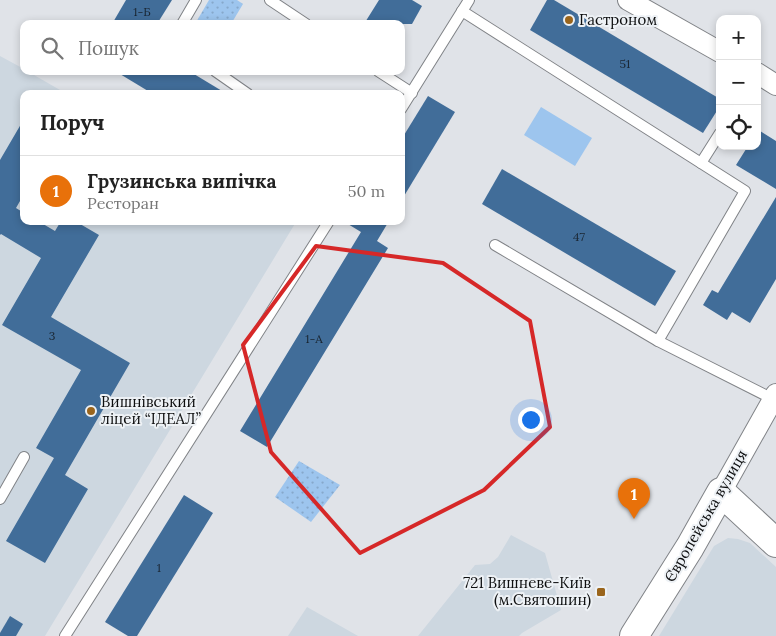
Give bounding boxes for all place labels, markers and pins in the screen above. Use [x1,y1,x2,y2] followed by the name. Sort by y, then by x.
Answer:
[579,10,657,29] place label: Гастроном
[563,14,575,26] marker: Гастроном
[101,392,201,428] place label: Вишнівський ліцей “ІДЕАЛ”
[85,405,97,417] marker: Вишнівський ліцей “ІДЕАЛ”
[618,478,650,519] pin: 1
[463,573,591,610] place label: 721 Вишневе-Київ (м.Святошин)
[595,586,607,598] marker: 721 Вишневе-Київ (м.Святошин)

